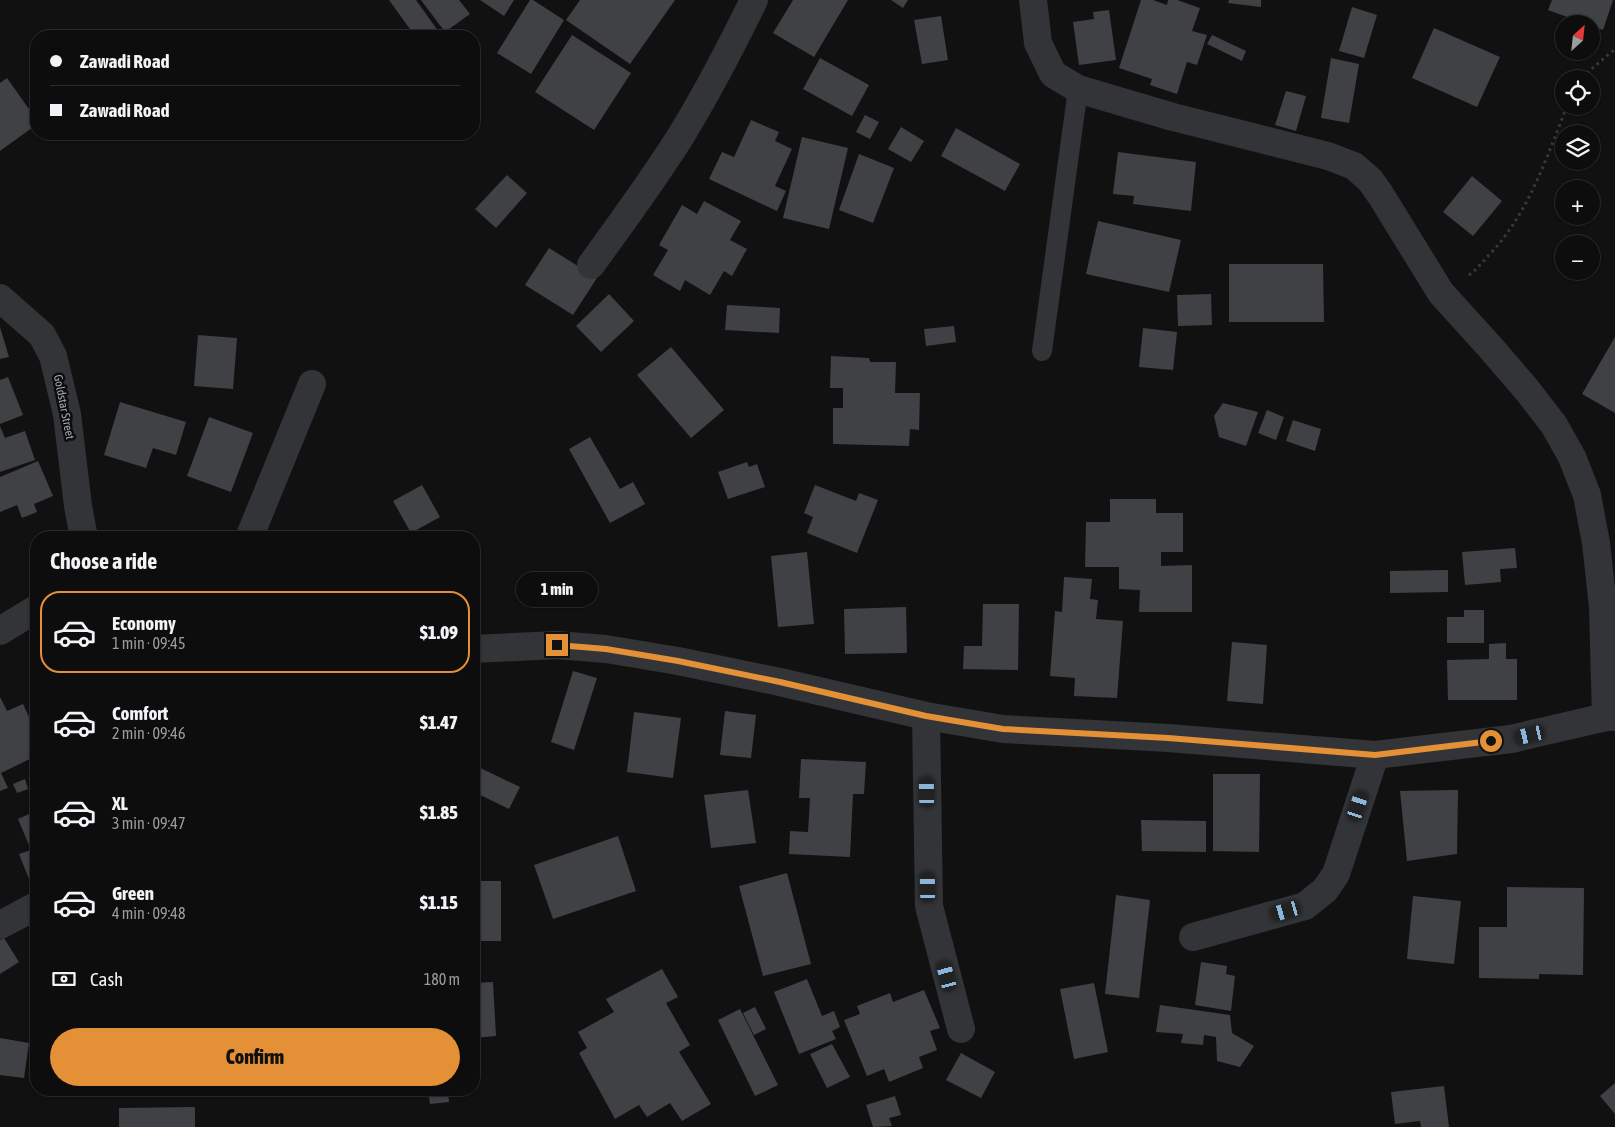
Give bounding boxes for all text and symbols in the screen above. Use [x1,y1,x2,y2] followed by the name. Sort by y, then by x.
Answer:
[1555,15,1600,60] north arrow
[1555,15,1600,280] map controls
[80,50,170,72] text: Zawadi Road
[1555,70,1600,115] button: locate
[80,99,170,121] text: Zawadi Road
[1555,125,1600,170] button: layers
[1555,180,1600,225] button: +
[1555,235,1600,280] button: −
[51,373,77,441] street label: Goldstar Street
[50,548,157,574] text: Choose a ride
[516,572,598,608] callout: 1 min
[541,580,573,598] text: 1 min
[52,610,97,655] icon: car
[112,612,176,634] text: Economy
[420,621,458,643] text: $1.09
[112,634,185,652] text: 1 min · 09:45
[546,634,568,656] route end
[52,700,97,745] icon: car
[112,702,168,724] text: Comfort
[420,711,458,733] text: $1.47
[112,724,185,742] text: 2 min · 09:46
[1513,724,1546,746] car
[1480,730,1502,752] route start
[919,777,934,807] car
[1346,789,1369,823] car
[52,790,97,835] icon: car
[112,792,128,814] text: XL
[420,801,458,823] text: $1.85
[112,814,185,832] text: 3 min · 09:47
[920,872,935,902] car
[52,880,97,925] icon: car
[112,882,154,904] text: Green
[420,891,458,913] text: $1.15
[1269,900,1302,922] car
[112,904,185,922] text: 4 min · 09:48
[935,960,958,992] car
[50,965,78,993] icon: cash
[90,968,123,990] text: Cash
[424,970,460,988] text: 180 m
[50,1028,460,1086] button: Confirm

